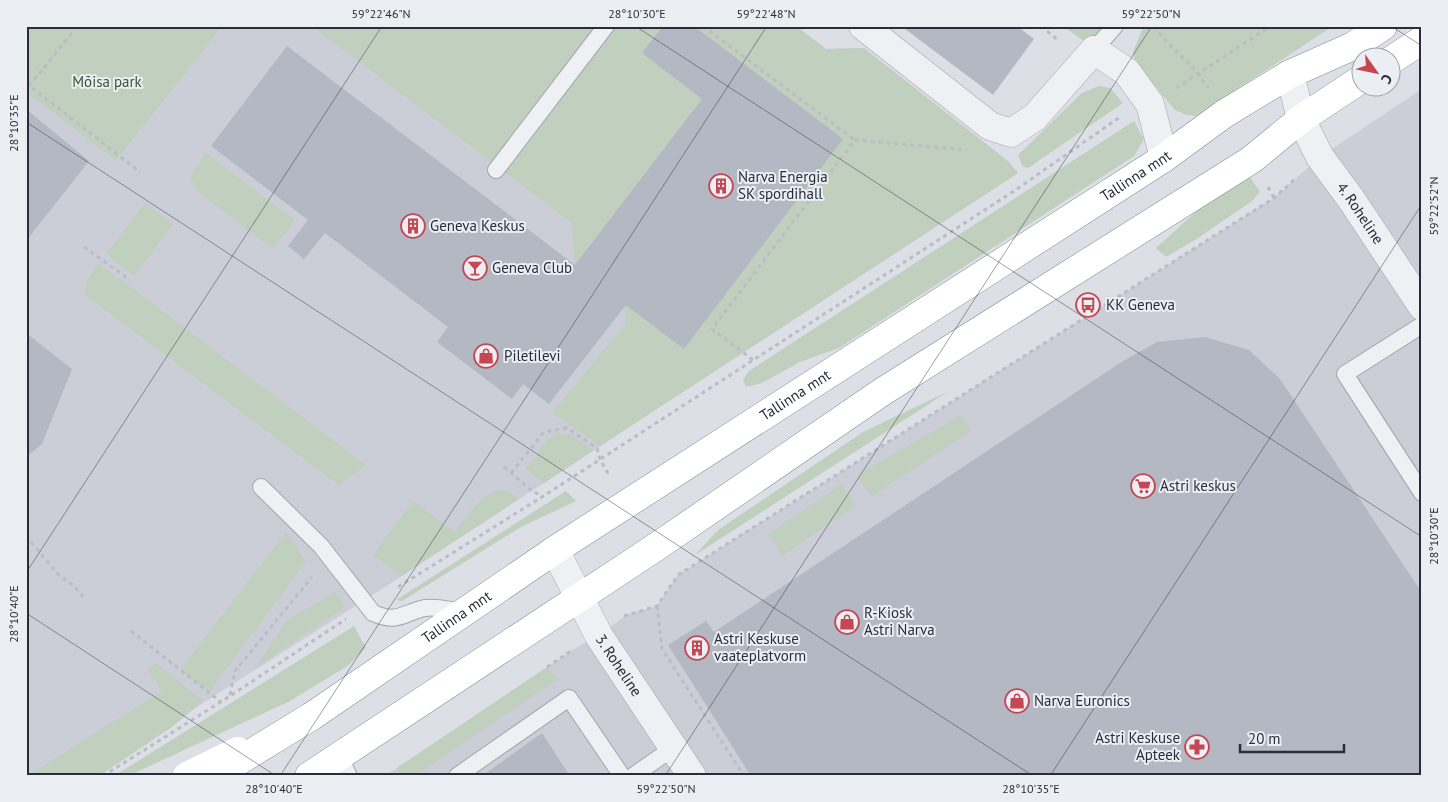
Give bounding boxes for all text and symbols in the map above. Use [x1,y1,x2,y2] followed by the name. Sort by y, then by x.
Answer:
[351,6,411,21] text: 59°22'46"N
[608,6,666,21] text: 28°10'30"E
[736,6,796,21] text: 59°22'48"N
[1121,6,1181,21] text: 59°22'50"N
[1350,48,1400,98] north arrow
[1377,71,1397,87] text: С
[72,72,143,91] park label: Mõisa park
[6,94,21,152] text: 28°10'35"E
[1097,146,1175,205] street label: Tallinna mnt
[738,167,828,203] place label: Narva Energia SK spordihall
[708,173,734,199] building icon: Narva Energia SK spordihall
[1426,176,1441,236] text: 59°22'52"N
[1333,178,1388,248] street label: 4. Roheline
[400,213,426,239] building icon: Geneva Keskus
[430,216,525,235] place label: Geneva Keskus
[462,255,488,281] bar icon: Geneva Club
[492,258,572,277] place label: Geneva Club
[1075,292,1101,318] bus stop icon: KK Geneva
[1106,295,1175,314] place label: KK Geneva
[473,343,499,369] shop icon: Piletilevi
[504,346,560,365] place label: Piletilevi
[756,365,834,425] street label: Tallinna mnt
[1130,473,1156,499] supermarket icon: Astri keskus
[1160,476,1236,495] place label: Astri keskus
[1426,507,1441,565] text: 28°10'30"E
[6,585,21,643] text: 28°10'40"E
[418,586,495,647] street label: Tallinna mnt
[864,603,935,639] place label: R-Kiosk Astri Narva
[834,609,860,635] shop icon: R-Kiosk Astri Narva
[714,629,806,665] place label: Astri Keskuse vaateplatvorm
[592,631,646,700] street label: 3. Roheline
[684,635,710,661] building icon: Astri Keskuse vaateplatvorm
[1004,688,1030,714] shop icon: Narva Euronics
[1034,691,1130,710] place label: Narva Euronics
[1240,722,1344,754] scale bar
[1095,728,1181,764] place label: Astri Keskuse Apteek
[1248,729,1281,748] text: 20 m
[1184,734,1210,760] pharmacy icon: Astri Keskuse Apteek
[245,781,303,796] text: 28°10'40"E
[636,781,696,796] text: 59°22'50"N
[1002,781,1060,796] text: 28°10'35"E

